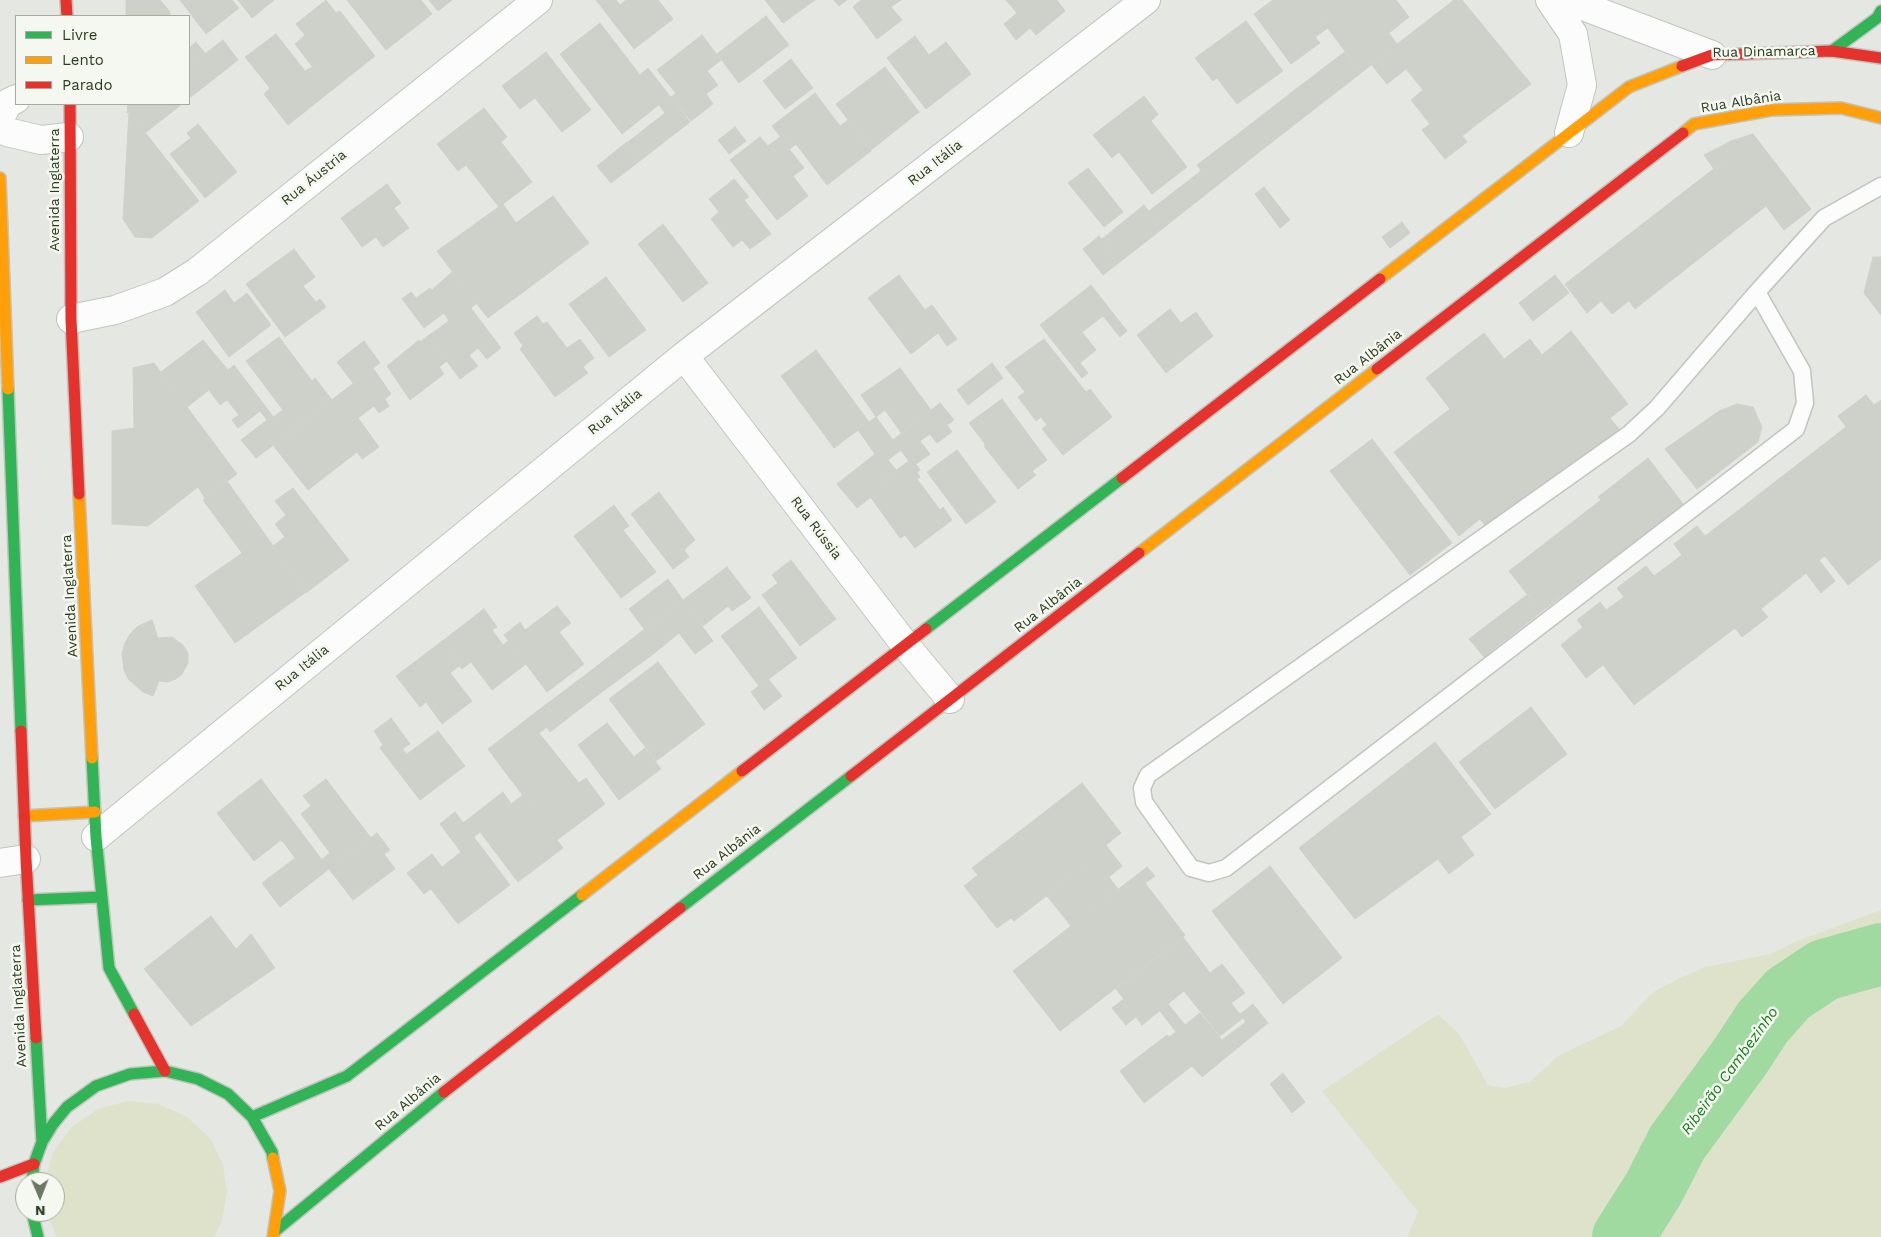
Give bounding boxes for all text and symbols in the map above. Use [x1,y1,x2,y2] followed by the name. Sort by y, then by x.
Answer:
[15,15,190,105] legend
[62,26,97,44] text: Livre
[1712,43,1816,61] street label: Rua Dinamarca
[62,51,104,69] text: Lento
[62,76,112,94] text: Parado
[1700,87,1782,117] street label: Rua Albânia
[47,128,63,252] street label: Avenida Inglaterra
[904,137,966,189] street label: Rua Itália
[278,147,350,209] street label: Rua Áustria
[1331,325,1405,389] street label: Rua Albânia
[585,385,645,439] street label: Rua Itália
[787,493,845,563] street label: Rua Rússia
[58,534,82,658] street label: Avenida Inglaterra
[1011,573,1085,637] street label: Rua Albânia
[272,641,332,695] street label: Rua Itália
[690,820,764,884] street label: Rua Albânia
[7,944,31,1068] street label: Avenida Inglaterra
[1678,1004,1782,1138] water label: Ribeirão Cambezinho
[372,1070,444,1134] street label: Rua Albânia
[15,1172,65,1222] north arrow
[35,1203,46,1219] text: N

